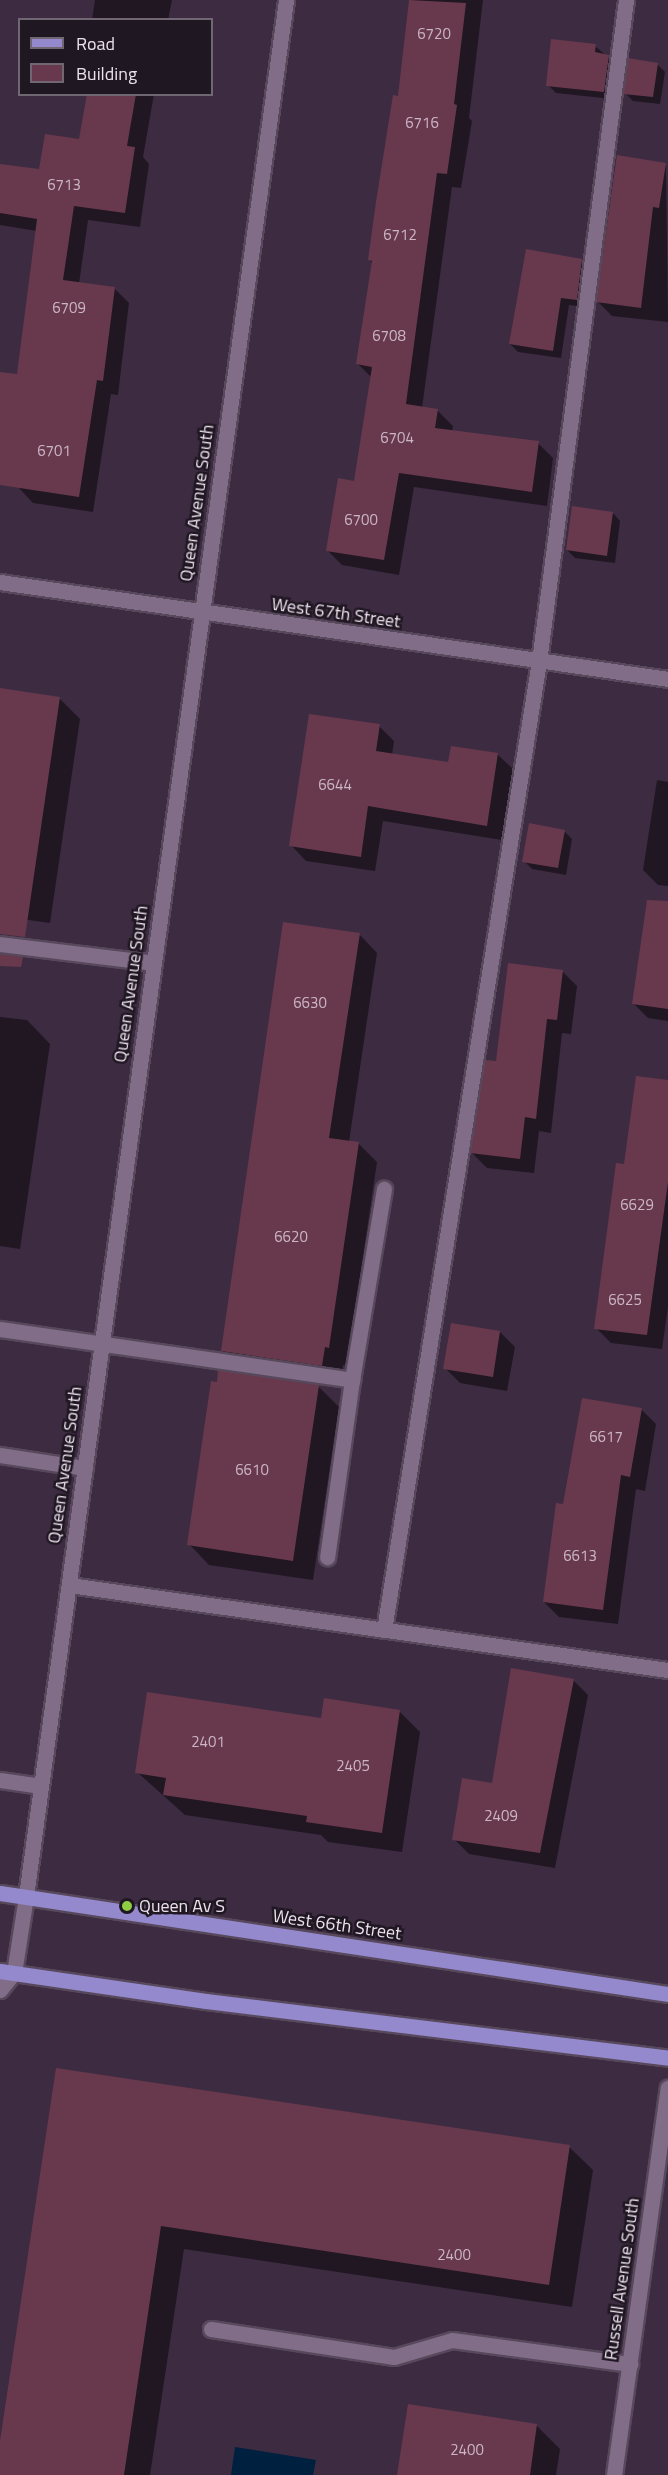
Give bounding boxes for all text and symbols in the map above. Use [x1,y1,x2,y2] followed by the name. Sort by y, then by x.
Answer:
[18,18,213,96] legend
[417,25,451,43] house number: 6720
[76,30,115,57] text: Road
[76,60,137,87] text: Building
[405,114,439,132] house number: 6716
[47,176,81,194] house number: 6713
[383,226,417,244] house number: 6712
[52,299,86,317] house number: 6709
[372,327,406,345] house number: 6708
[175,423,219,583] street label: Queen Avenue South
[380,429,414,447] house number: 6704
[37,442,71,460] house number: 6701
[344,511,378,529] house number: 6700
[270,593,402,633] street label: West 67th Street
[318,776,352,794] house number: 6644
[109,904,153,1064] street label: Queen Avenue South
[293,994,327,1012] house number: 6630
[620,1196,654,1214] house number: 6629
[274,1228,308,1246] house number: 6620
[608,1291,642,1309] house number: 6625
[43,1385,87,1545] street label: Queen Avenue South
[589,1428,623,1446] house number: 6617
[235,1461,269,1479] house number: 6610
[563,1547,597,1565] house number: 6613
[191,1733,225,1751] house number: 2401
[336,1757,370,1775] house number: 2405
[484,1807,518,1825] house number: 2409
[139,1895,225,1917] place label: Queen Av S
[120,1899,134,1913] marker: Queen Av S
[271,1905,403,1945] street label: West 66th Street
[600,2196,644,2362] street label: Russell Avenue South
[437,2246,471,2264] house number: 2400
[450,2441,484,2459] house number: 2400

